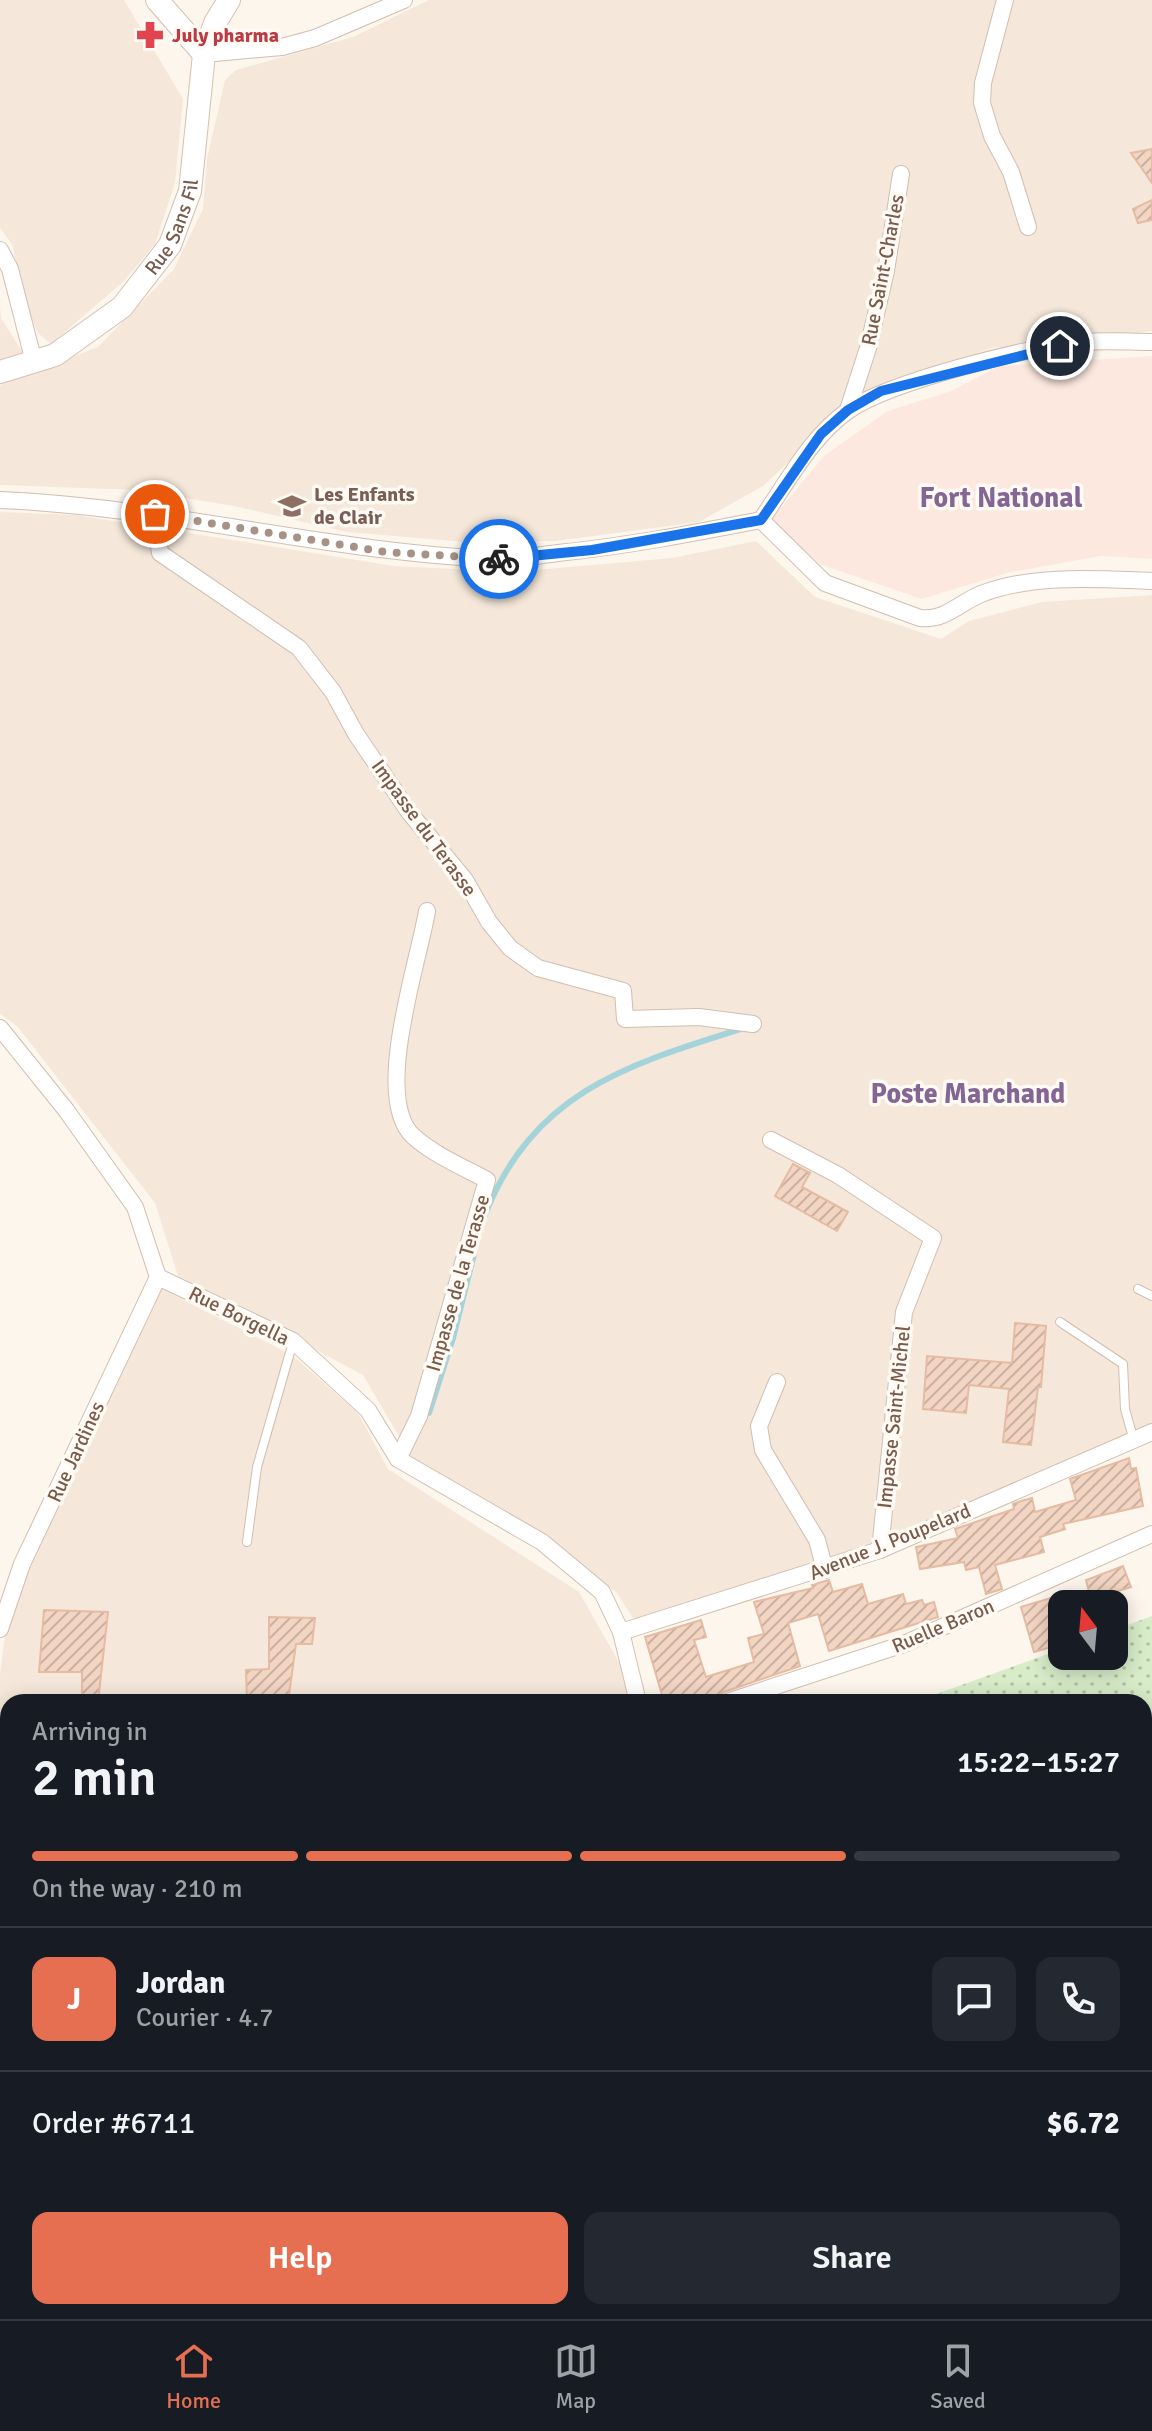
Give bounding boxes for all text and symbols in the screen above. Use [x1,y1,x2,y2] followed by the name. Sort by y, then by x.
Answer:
[135,20,165,50] pharmacy icon: July pharma
[172,23,279,48] place label: July pharma
[139,178,204,280] street label: Rue Sans Fil
[856,192,910,348] street label: Rue Saint-Charles
[1026,312,1094,380] pin
[1038,324,1082,368] icon: home
[121,480,189,548] pin
[919,481,1083,515] district label: Fort National
[314,482,415,530] place label: Les Enfants de Clair
[277,491,307,521] school or university icon: Les Enfants de Clair
[133,492,177,536] icon: bag
[459,519,539,599] courier
[477,537,521,581] icon: bike
[366,755,482,901] street label: Impasse du Terasse
[871,1077,1065,1111] district label: Poste Marchand
[421,1192,495,1374] street label: Impasse de la Terasse
[185,1281,293,1351] street label: Rue Borgella
[872,1324,916,1510] street label: Impasse Saint-Michel
[42,1397,110,1506] street label: Rue Jardines
[806,1498,974,1586] street label: Avenue J. Poupelard
[1048,1590,1128,1670] north arrow
[1048,1590,1128,1670] map controls
[888,1593,998,1659] street label: Ruelle Baron
[32,1716,148,1748] text: Arriving in
[957,1744,1120,1781] text: 15:22–15:27
[32,1746,157,1810] text: 2 min
[32,1873,242,1905] text: On the way · 210 m
[932,1957,1016,2041] button: chat
[1036,1957,1120,2041] button: phone
[136,1965,225,2002] text: Jordan
[67,1981,81,2018] text: J
[136,2002,273,2034] text: Courier · 4.7
[32,2105,195,2142] text: Order #6711
[1047,2105,1120,2142] text: $6.72
[32,2212,568,2304] button: Help
[584,2212,1120,2304] button: Share
[166,2339,221,2414] tab: Home
[554,2339,598,2414] tab: Map
[930,2339,986,2414] tab: Saved

